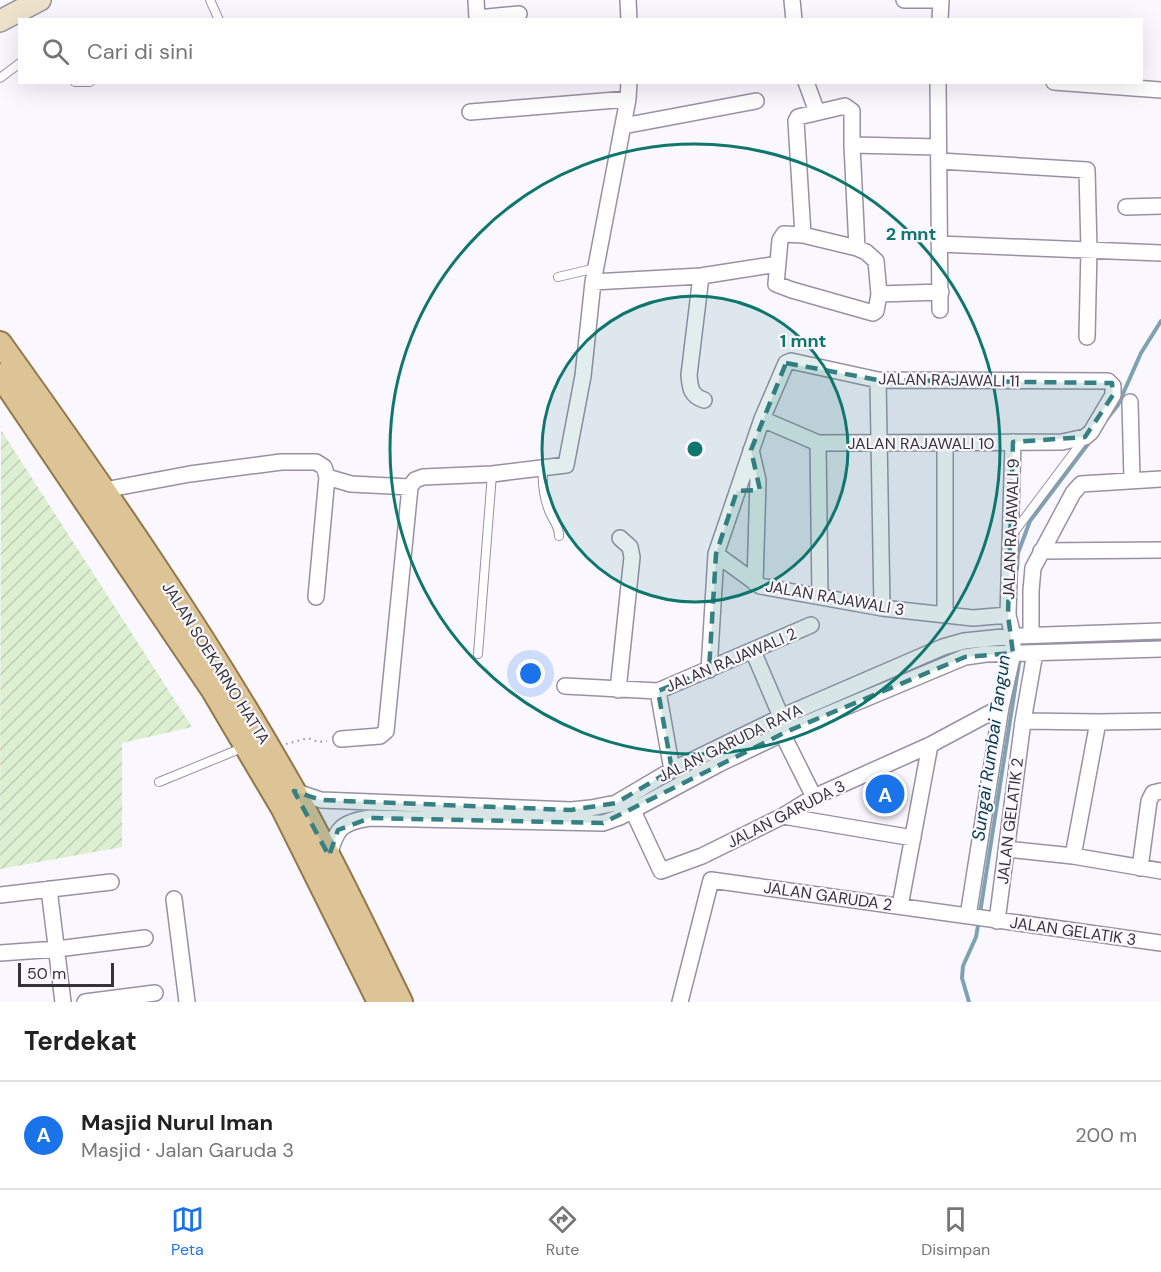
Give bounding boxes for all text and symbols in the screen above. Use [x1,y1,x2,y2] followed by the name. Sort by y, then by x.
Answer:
[18,18,1143,84] search box
[39,35,72,68] icon: search
[87,37,193,66] text: Cari di sini
[886,222,936,246] text: 2 mnt
[780,329,826,353] text: 1 mnt
[878,368,1020,392] street label: JALAN RAJAWALI 11
[847,433,995,454] street label: JALAN RAJAWALI 10
[685,439,705,459] centre of rings
[998,458,1024,600] street label: JALAN RAJAWALI 9
[764,575,906,621] street label: JALAN RAJAWALI 3
[157,578,275,749] street label: JALAN SOEKARNO HATTA
[662,623,800,697] street label: JALAN RAJAWALI 2
[966,653,1016,843] water label: Sungai Rumbai Tangun
[516,659,545,688] your location
[654,699,806,787] street label: JALAN GARUDA RAYA
[992,757,1028,885] street label: JALAN GELATIK 2
[866,772,904,816] pin: A
[723,775,849,853] street label: JALAN GARUDA 3
[762,877,894,915] street label: JALAN GARUDA 2
[1009,912,1137,950] street label: JALAN GELATIK 3
[18,960,114,988] scale bar
[27,963,66,984] text: 50 m
[24,1024,137,1058] text: Terdekat
[81,1108,273,1137] text: Masjid Nurul Iman
[36,1122,51,1148] text: A
[1075,1122,1137,1148] text: 200 m
[81,1137,294,1163] text: Masjid · Jalan Garuda 3
[171,1203,204,1260] tab: Peta
[546,1203,579,1260] tab: Rute
[921,1203,990,1260] tab: Disimpan

